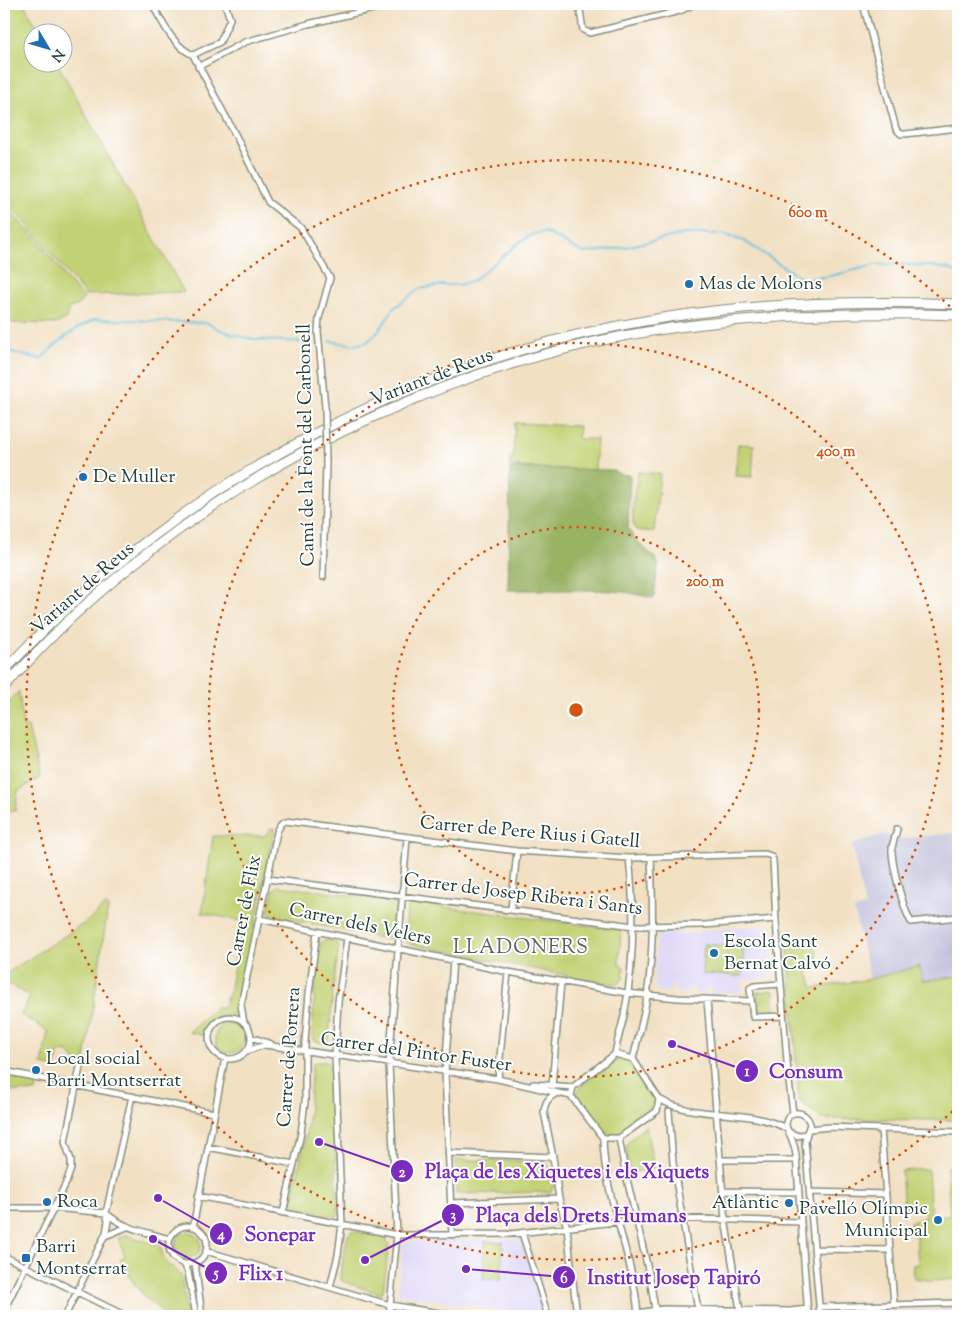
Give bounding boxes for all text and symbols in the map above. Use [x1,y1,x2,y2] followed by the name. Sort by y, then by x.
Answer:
[22,22,72,72] north arrow
[45,44,68,65] text: N
[789,203,828,224] text: 600 m
[699,271,822,298] place label: Mas de Molons
[683,278,695,290] marker: Mas de Molons
[291,323,323,567] street label: Camí de la Font del Carbonell
[367,342,497,414] street label: Variant de Reus
[816,442,856,463] text: 400 m
[93,464,175,491] place label: De Muller
[77,471,89,483] marker: De Muller
[25,536,141,642] street label: Variant de Reus
[686,572,725,593] text: 200 m
[567,701,585,719] centre of rings
[419,810,641,856] street label: Carrer de Pere Rius i Gatell
[221,853,269,969] street label: Carrer de Flix
[402,867,644,923] street label: Carrer de Josep Ribera i Sants
[286,897,434,953] street label: Carrer dels Velers
[724,929,831,978] place label: Escola Sant Bernat Calvó
[453,934,589,963] district label: LLADONERS
[708,947,720,959] marker: Escola Sant Bernat Calvó
[272,986,308,1128] street label: Carrer de Porrera
[319,1026,513,1080] street label: Carrer del Pintor Fuster
[46,1046,181,1095] place label: Local social Barri Montserrat
[734,1054,854,1089] callout: Consum
[769,1059,844,1088] text: Consum
[744,1062,750,1083] text: 1
[30,1064,42,1076] marker: Local social Barri Montserrat
[390,1154,719,1189] callout: Plaça de les Xiquetes i els Xiquets
[425,1159,709,1188] text: Plaça de les Xiquetes i els Xiquets
[398,1163,406,1184] text: 2
[57,1189,98,1216] place label: Roca
[712,1190,779,1217] place label: Atlàntic
[41,1196,53,1208] marker: Roca
[799,1196,928,1245] place label: Pavelló Olímpic Municipal
[440,1197,696,1232] callout: Plaça dels Drets Humans
[783,1197,795,1209] marker: Atlàntic
[476,1203,686,1232] text: Plaça dels Drets Humans
[450,1206,456,1227] text: 3
[932,1214,944,1226] marker: Pavelló Olímpic Municipal
[209,1216,325,1251] callout: Sonepar
[244,1222,316,1251] text: Sonepar
[216,1225,225,1246] text: 4
[36,1234,127,1283] place label: Barri Montserrat
[20,1252,32,1264] marker: Barri Montserrat
[204,1255,293,1290] callout: Flix 1
[552,1260,770,1295] callout: Institut Josep Tapiró
[239,1261,283,1290] text: Flix 1
[212,1264,219,1285] text: 5
[587,1265,761,1294] text: Institut Josep Tapiró
[560,1269,568,1290] text: 6

